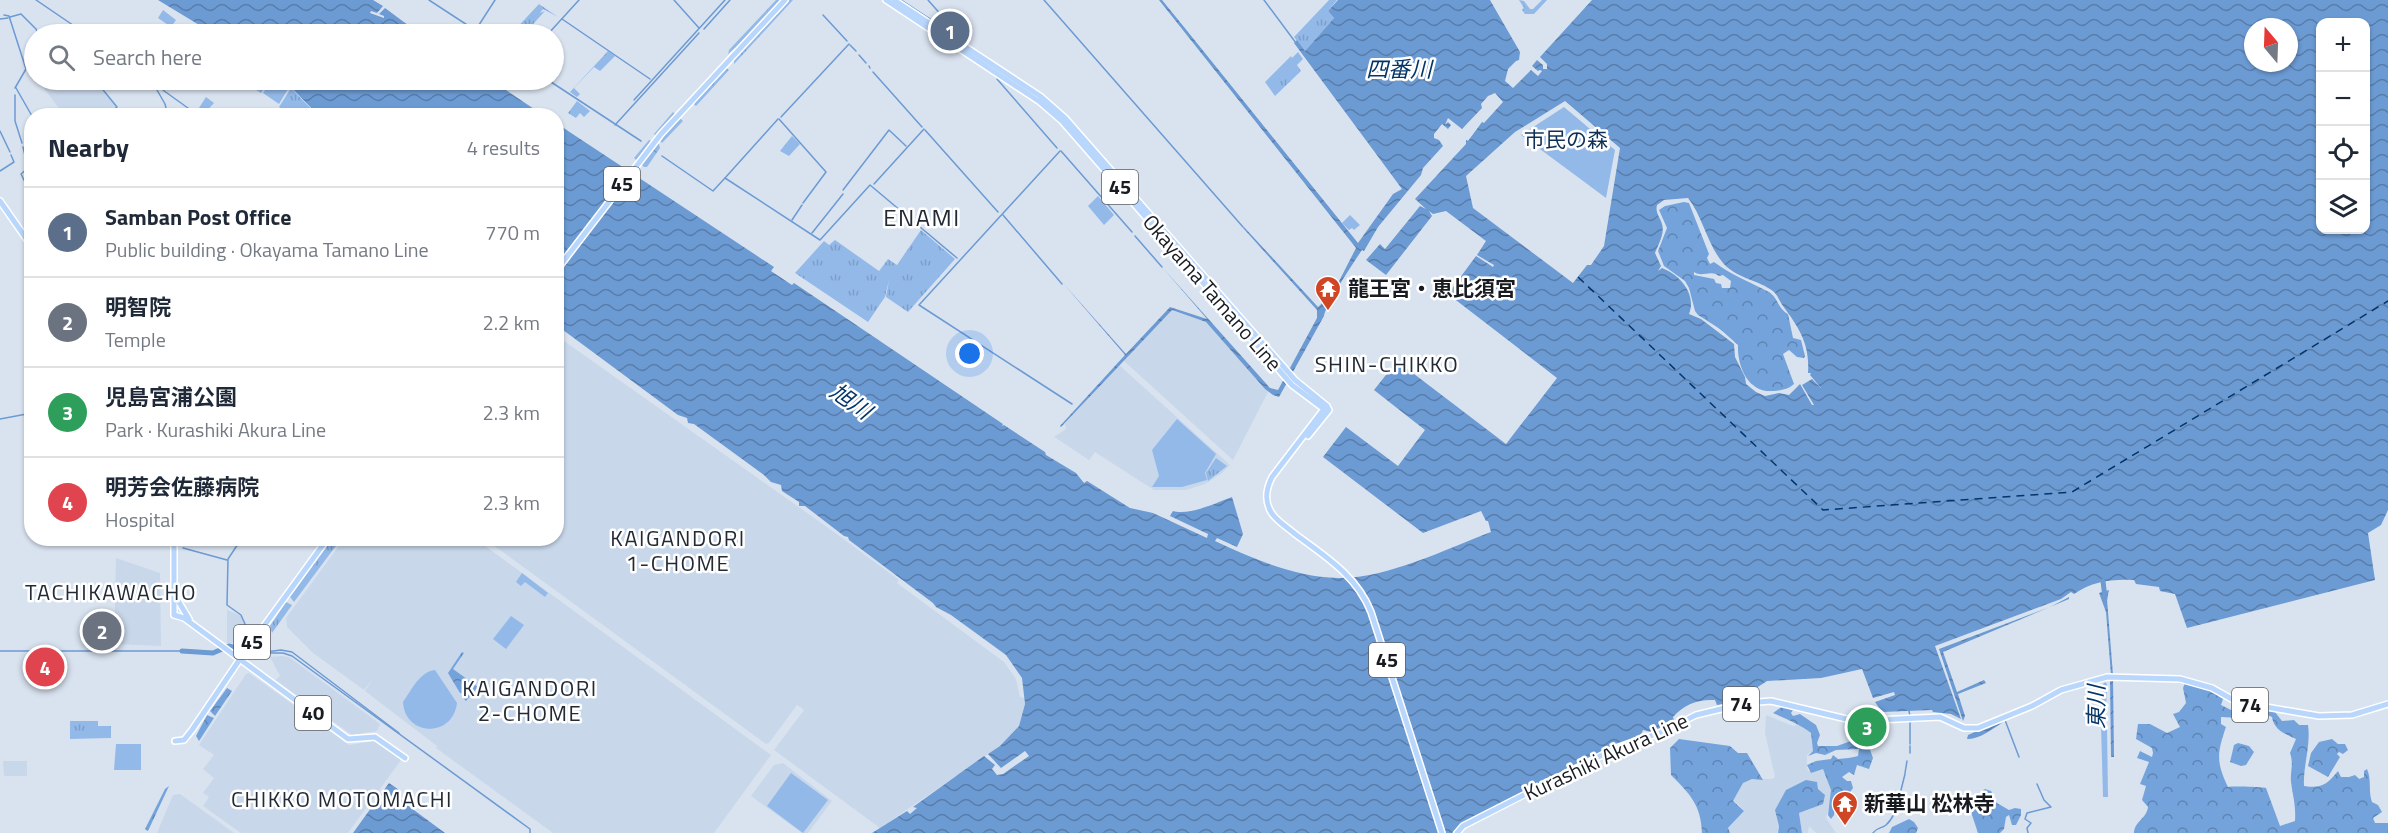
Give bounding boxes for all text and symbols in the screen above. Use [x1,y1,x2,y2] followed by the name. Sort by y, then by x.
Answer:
[930,9,970,54] pin: 1
[2244,18,2298,72] north arrow
[2316,18,2370,234] map controls
[2316,18,2370,72] button: +
[24,24,564,90] search box
[93,40,202,74] text: Search here
[45,41,78,74] icon: search
[1366,52,1434,86] water label: 四番川
[2316,72,2370,126] button: −
[1524,123,1608,155] park label: 市民の森
[2316,126,2370,180] button: locate
[48,128,129,167] text: Nearby
[467,132,540,163] text: 4 results
[604,167,640,201] road number: 45
[1102,170,1138,204] road number: 45
[2316,180,2370,234] button: layers
[883,199,961,235] district label: ENAMI
[105,200,291,234] text: Samban Post Office
[1135,207,1290,378] street label: Okayama Tamano Line
[62,217,73,248] text: 1
[485,217,540,248] text: 770 m
[105,234,429,265] text: Public building · Okayama Tamano Line
[1348,272,1516,304] place label: 龍王宮・恵比須宮
[1313,274,1343,312] temple icon: 龍王宮・恵比須宮
[105,290,171,324] text: 明智院
[62,307,73,338] text: 2
[483,307,540,338] text: 2.2 km
[105,324,166,355] text: Temple
[955,339,984,368] your location
[1315,347,1459,381] district label: SHIN-CHIKKO
[823,374,880,429] water label: 旭川
[105,380,237,414] text: 児島宮浦公園
[62,397,73,428] text: 3
[483,397,540,428] text: 2.3 km
[105,414,326,445] text: Park · Kurashiki Akura Line
[105,470,259,504] text: 明芳会佐藤病院
[62,487,73,518] text: 4
[483,487,540,518] text: 2.3 km
[105,504,175,535] text: Hospital
[610,521,746,580] district label: KAIGANDORI 1-CHOME
[25,575,197,609] district label: TACHIKAWACHO
[82,608,122,654] pin: 2
[234,625,270,659] road number: 45
[1369,643,1405,677] road number: 45
[26,644,64,690] pin: 4
[462,671,598,730] district label: KAIGANDORI 2-CHOME
[2079,683,2113,729] water label: 東川
[1723,687,1759,721] road number: 74
[2232,688,2268,722] road number: 74
[295,696,331,730] road number: 40
[1518,704,1693,808] street label: Kurashiki Akura Line
[1848,704,1886,750] pin: 3
[231,782,453,816] district label: CHIKKO MOTOMACHI
[1864,787,1995,819] place label: 新華山 松林寺
[1830,789,1860,827] temple icon: 新華山 松林寺

